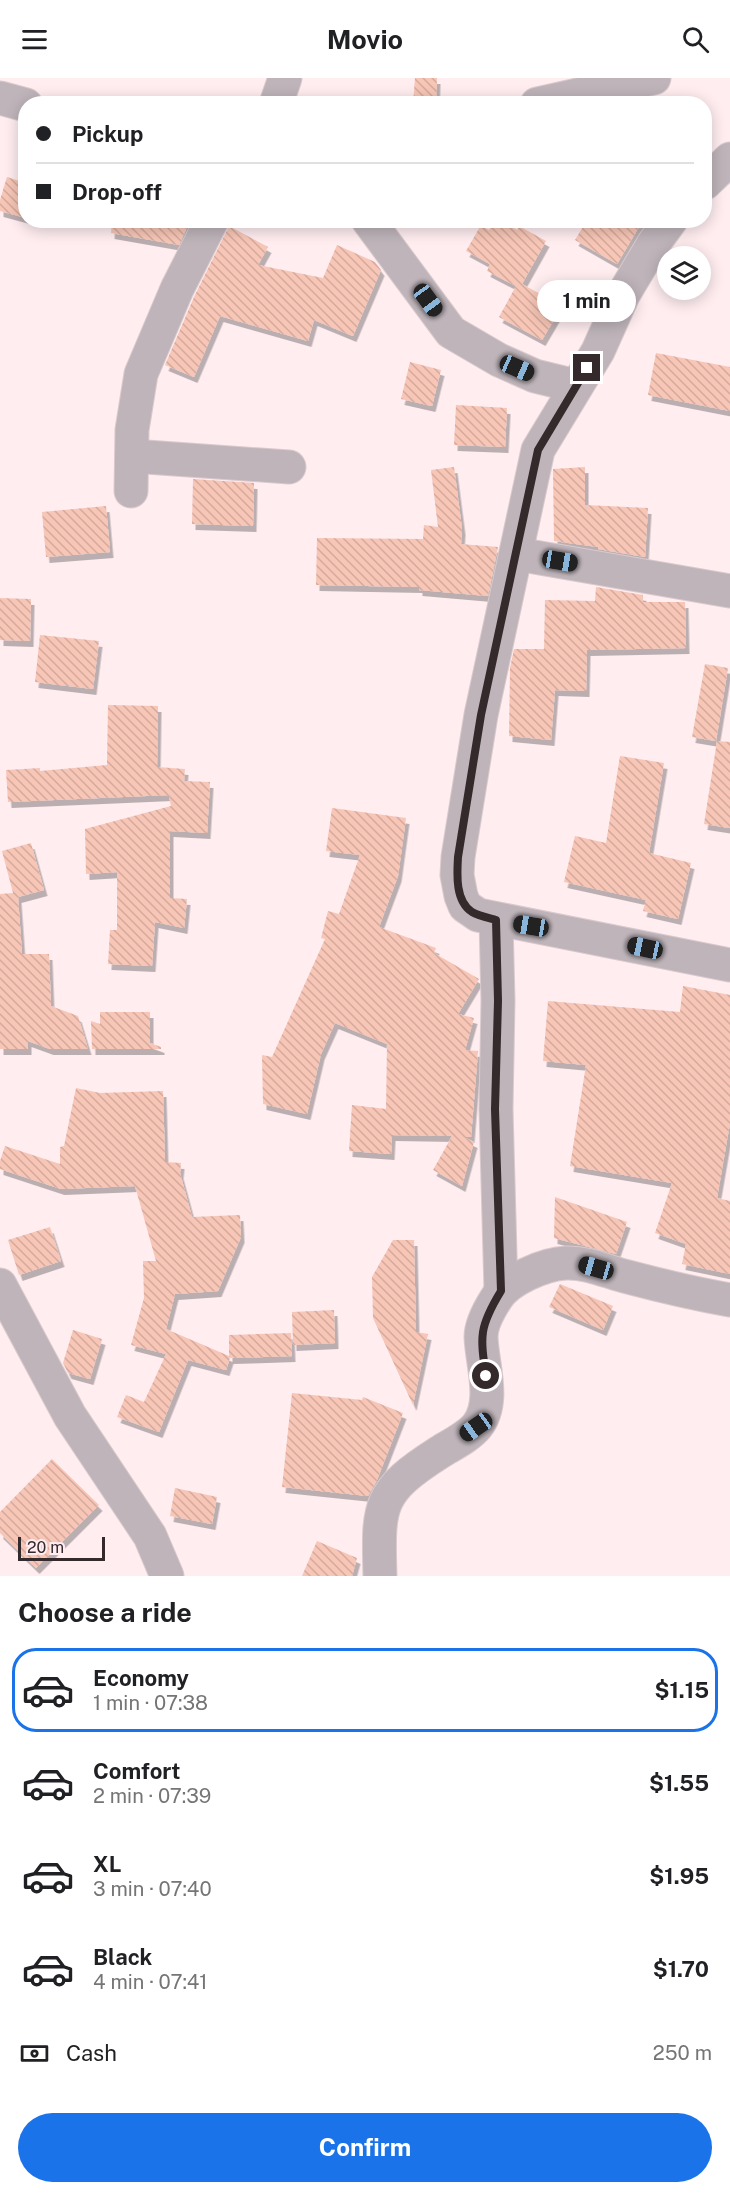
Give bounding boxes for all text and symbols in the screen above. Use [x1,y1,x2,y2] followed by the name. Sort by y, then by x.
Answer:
[18,23,51,56] icon: menu
[327,23,403,55] text: Movio
[679,23,712,56] icon: search
[72,121,143,147] text: Pickup
[72,179,162,205] text: Drop-off
[657,246,711,300] map controls
[657,246,711,300] button: layers
[410,280,446,320] car
[538,281,636,323] callout: 1 min
[562,289,611,313] text: 1 min
[497,352,537,384] car
[573,354,600,381] route end
[541,549,579,573] car
[512,914,550,938] car
[626,935,664,961] car
[576,1254,616,1282] car
[472,1362,499,1389] route start
[456,1409,496,1445] car
[18,1534,105,1562] scale bar
[27,1538,64,1557] text: 20 m
[18,1596,192,1628] text: Choose a ride
[21,1663,75,1717] icon: car
[93,1665,189,1691] text: Economy
[654,1677,709,1703] text: $1.15
[93,1691,208,1715] text: 1 min · 07:38
[21,1756,75,1810] icon: car
[93,1758,180,1784] text: Comfort
[649,1770,709,1796] text: $1.55
[93,1784,211,1808] text: 2 min · 07:39
[21,1849,75,1903] icon: car
[93,1851,121,1877] text: XL
[649,1863,709,1889] text: $1.95
[93,1877,212,1901] text: 3 min · 07:40
[21,1942,75,1996] icon: car
[93,1944,152,1970] text: Black
[653,1956,709,1982] text: $1.70
[93,1970,208,1994] text: 4 min · 07:41
[18,2037,51,2070] icon: cash
[66,2040,117,2066] text: Cash
[653,2041,712,2065] text: 250 m
[18,2113,712,2182] button: Confirm

